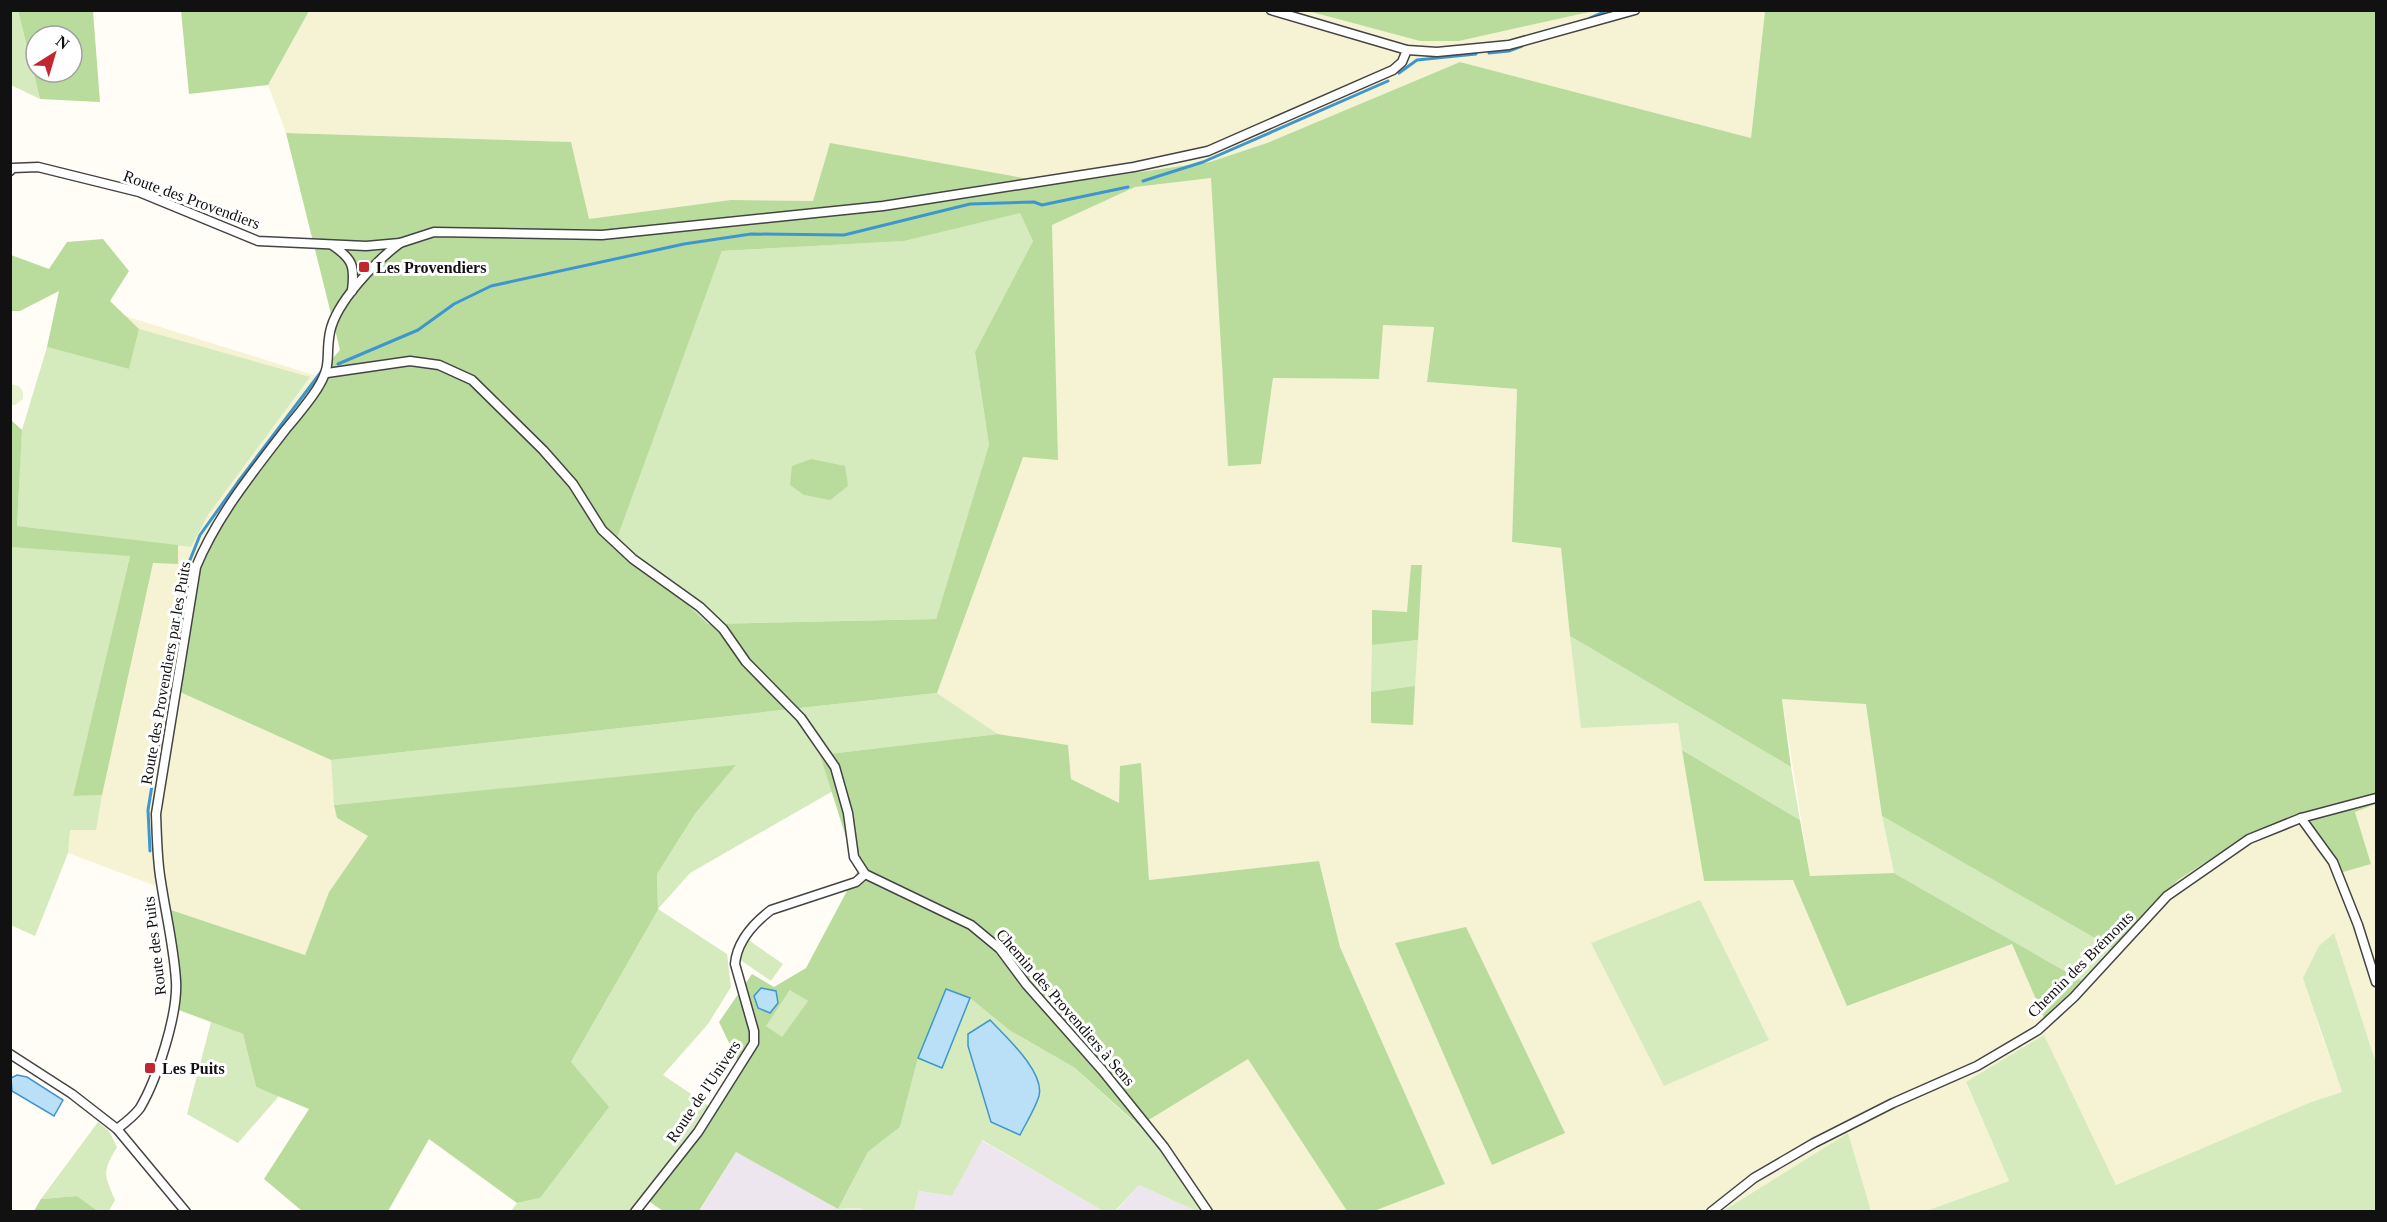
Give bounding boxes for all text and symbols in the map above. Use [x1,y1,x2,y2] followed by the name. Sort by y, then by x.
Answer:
[24,24,84,84] north arrow
[53,32,73,53] text: N
[121,167,262,232] street label: Route des Provendiers
[376,259,486,276] place label: Les Provendiers
[357,260,371,274] marker: Les Provendiers
[137,560,194,786] street label: Route des Provendiers par les Puits
[140,895,169,996] street label: Route des Puits
[2024,908,2137,1021] street label: Chemin des Brémonts
[993,926,1138,1089] street label: Chemin des Provendiers à Sens
[663,1037,744,1145] street label: Route de l'Univers
[162,1060,225,1077] place label: Les Puits
[143,1061,157,1075] marker: Les Puits

